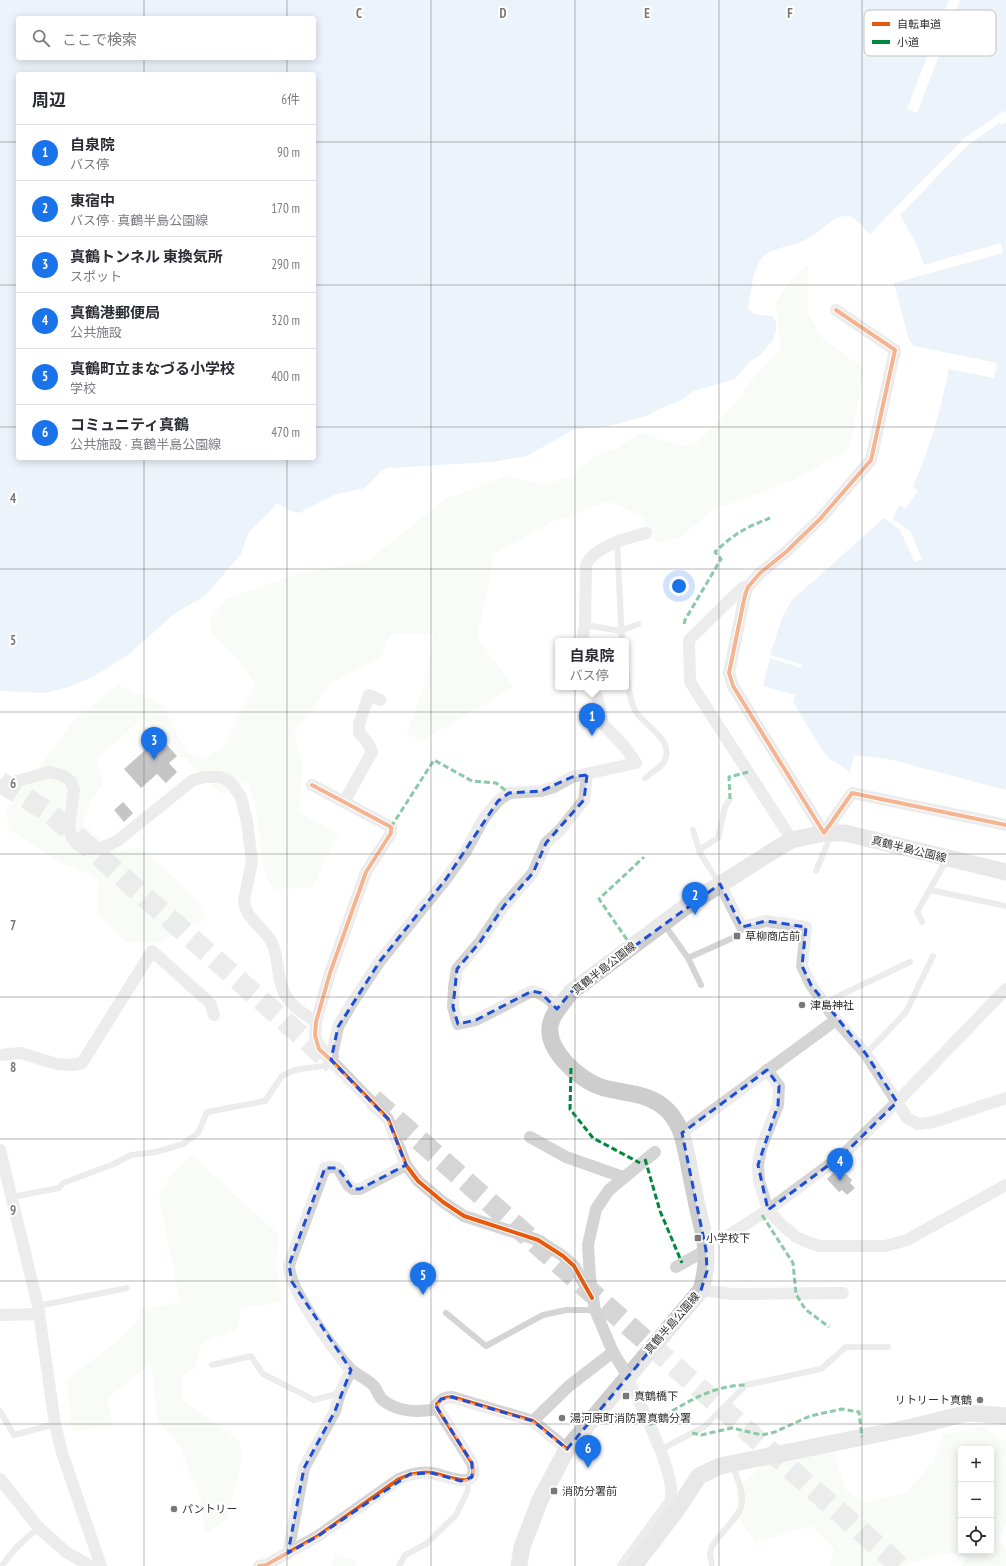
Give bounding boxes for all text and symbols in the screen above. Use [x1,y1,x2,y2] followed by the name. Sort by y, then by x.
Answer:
[356,5,362,22] text: C
[500,5,507,22] text: D
[644,5,650,22] text: E
[787,5,793,22] text: F
[864,10,996,56] legend
[16,16,316,60] search box
[897,17,941,31] text: 自転車道
[30,27,52,49] icon: search
[62,30,137,49] text: ここで検索
[897,35,919,49] text: 小道
[32,89,66,111] text: 周辺
[281,91,300,108] text: 6件
[70,135,115,154] text: 自泉院
[42,144,48,161] text: 1
[277,144,300,161] text: 90 m
[70,156,109,173] text: バス停
[70,191,115,210] text: 東宿中
[42,200,48,217] text: 2
[271,200,300,217] text: 170 m
[70,212,208,229] text: バス停 · 真鶴半島公園線
[70,247,223,266] text: 真鶴トンネル 東換気所
[42,256,48,273] text: 3
[271,256,300,273] text: 290 m
[70,268,122,285] text: スポット
[70,303,160,322] text: 真鶴港郵便局
[42,312,48,329] text: 4
[271,312,300,329] text: 320 m
[70,324,122,341] text: 公共施設
[70,359,235,378] text: 真鶴町立まなづる小学校
[42,368,48,385] text: 5
[271,368,300,385] text: 400 m
[70,380,96,397] text: 学校
[70,415,189,434] text: コミュニティ真鶴
[42,424,48,441] text: 6
[271,424,300,441] text: 470 m
[70,436,221,453] text: 公共施設 · 真鶴半島公園線
[10,490,17,507] text: 4
[669,576,689,596] your location
[10,632,16,649] text: 5
[555,638,629,690] popup
[569,646,615,665] text: 自泉院
[569,667,609,684] text: バス停
[579,703,605,736] pin: 1
[141,727,167,760] pin: 3
[10,775,16,792] text: 6
[870,833,948,865] street label: 真鶴半島公園線
[682,882,708,915] pin: 2
[10,917,16,934] text: 7
[745,929,800,943] place label: 草柳商店前
[732,931,742,941] marker: 草柳商店前
[569,939,639,997] street label: 真鶴半島公園線
[810,998,854,1012] place label: 津島神社
[797,1000,807,1010] marker: 津島神社
[10,1059,16,1076] text: 8
[827,1148,853,1181] pin: 4
[10,1202,16,1219] text: 9
[706,1231,750,1245] place label: 小学校下
[693,1233,703,1243] marker: 小学校下
[410,1262,436,1295] pin: 5
[641,1289,703,1357] street label: 真鶴半島公園線
[634,1389,678,1403] place label: 真鶴橋下
[621,1391,631,1401] marker: 真鶴橋下
[895,1393,972,1407] place label: リトリート真鶴
[975,1395,985,1405] marker: リトリート真鶴
[570,1411,691,1425] place label: 湯河原町消防署真鶴分署
[557,1413,567,1423] marker: 湯河原町消防署真鶴分署
[575,1435,601,1468] pin: 6
[958,1446,994,1554] map controls
[958,1446,994,1482] button: +
[958,1482,994,1518] button: −
[562,1484,617,1498] place label: 消防分署前
[549,1486,559,1496] marker: 消防分署前
[182,1502,238,1516] place label: パントリー
[169,1504,179,1514] marker: パントリー
[958,1518,994,1554] button: locate

